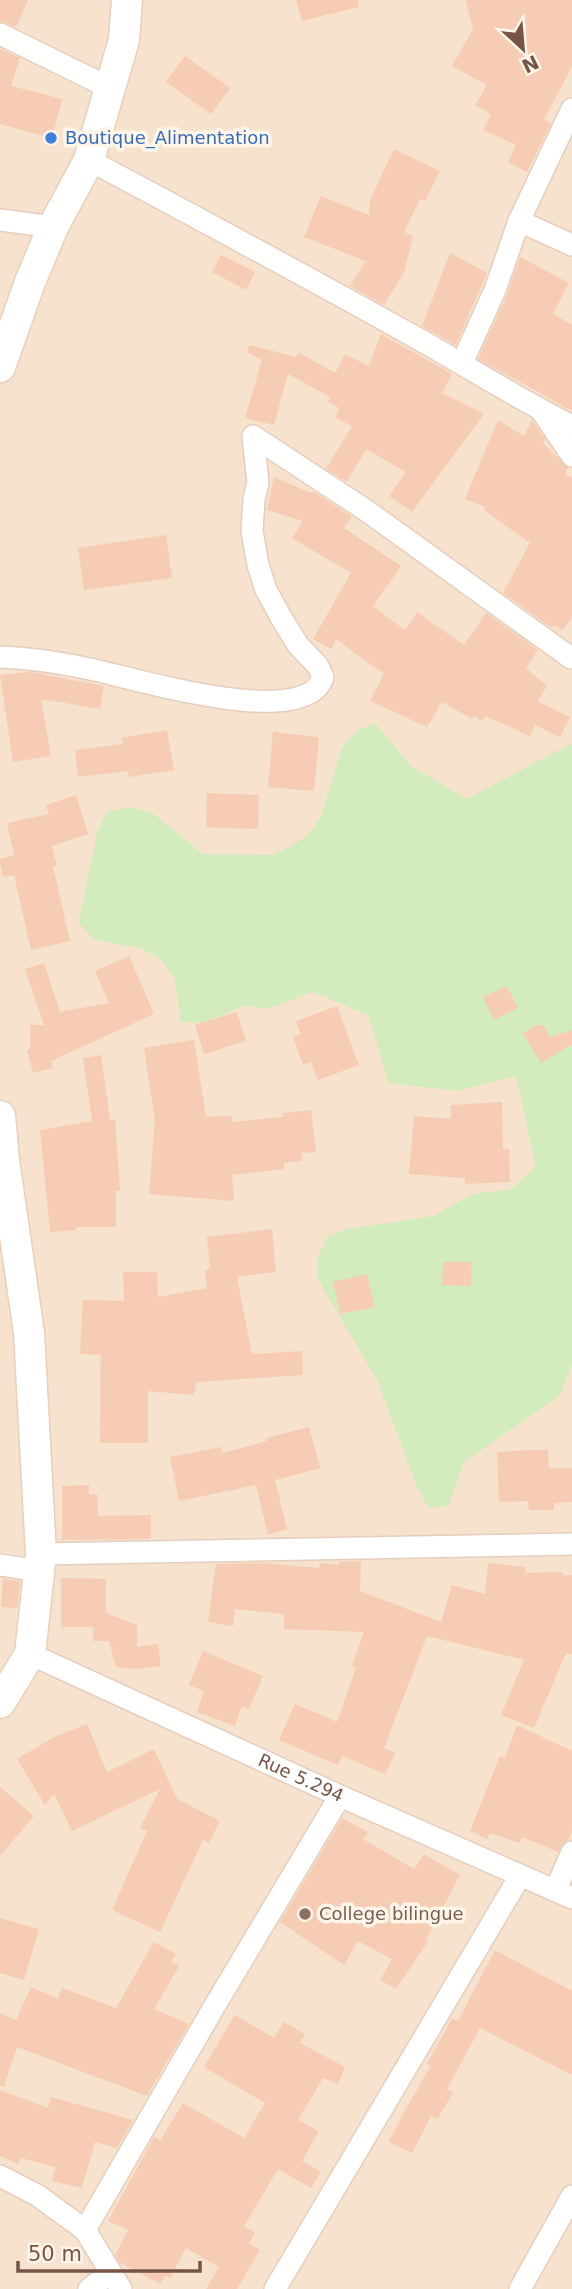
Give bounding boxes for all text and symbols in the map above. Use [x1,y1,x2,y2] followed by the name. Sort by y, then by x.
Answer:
[488,14,558,84] north arrow
[518,51,542,78] text: N
[65,127,270,149] place label: Boutique_Alimentation
[43,130,59,146] marker: Boutique_Alimentation
[255,1749,347,1806] street label: Rue 5.294
[319,1903,464,1924] place label: College bilingue
[297,1906,313,1922] marker: College bilingue
[18,2230,200,2274] scale bar
[28,2242,82,2266] text: 50 m

